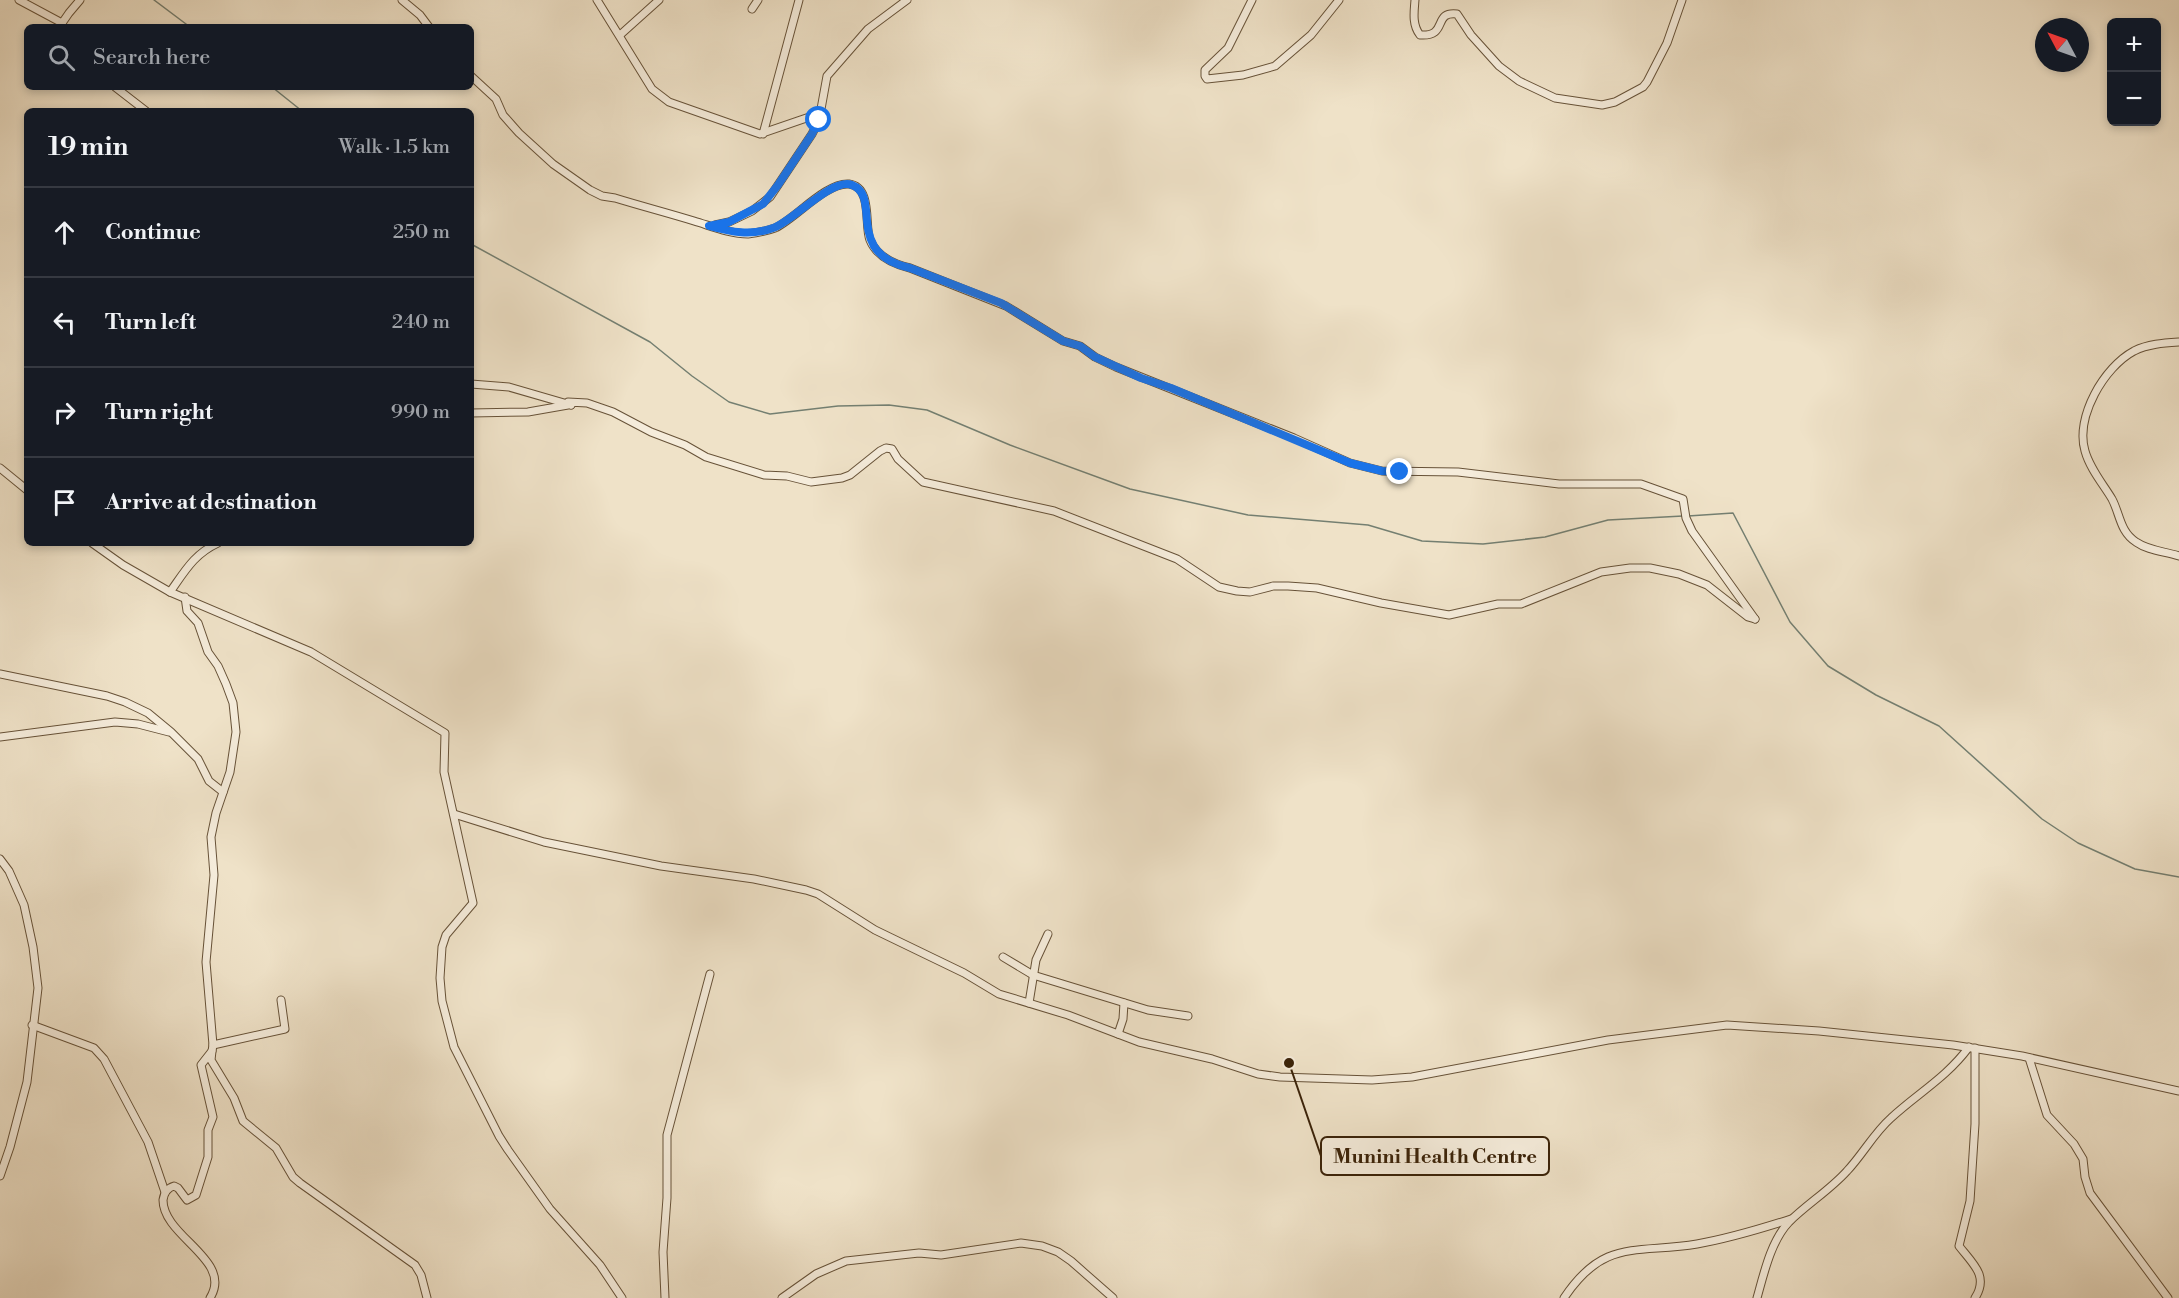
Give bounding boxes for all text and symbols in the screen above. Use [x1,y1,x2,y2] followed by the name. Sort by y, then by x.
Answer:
[2035,18,2089,72] north arrow
[2107,18,2161,126] map controls
[2107,18,2161,72] button: +
[24,24,474,90] search box
[45,41,78,74] icon: search
[93,44,210,71] text: Search here
[2107,72,2161,126] button: −
[805,106,831,132] route start
[48,131,129,163] text: 19 min
[339,135,450,160] text: Walk · 1.5 km
[48,216,81,249] icon: ahead
[105,219,201,246] text: Continue
[393,220,450,245] text: 250 m
[48,306,81,339] icon: left
[105,309,196,336] text: Turn left
[392,310,450,335] text: 240 m
[48,396,81,429] icon: right
[105,399,213,426] text: Turn right
[391,400,450,425] text: 990 m
[1386,458,1412,484] route end
[48,486,81,519] icon: arrive
[105,489,317,516] text: Arrive at destination
[1321,1137,1549,1175] callout: Munini Health Centre
[1333,1145,1537,1170] text: Munini Health Centre

